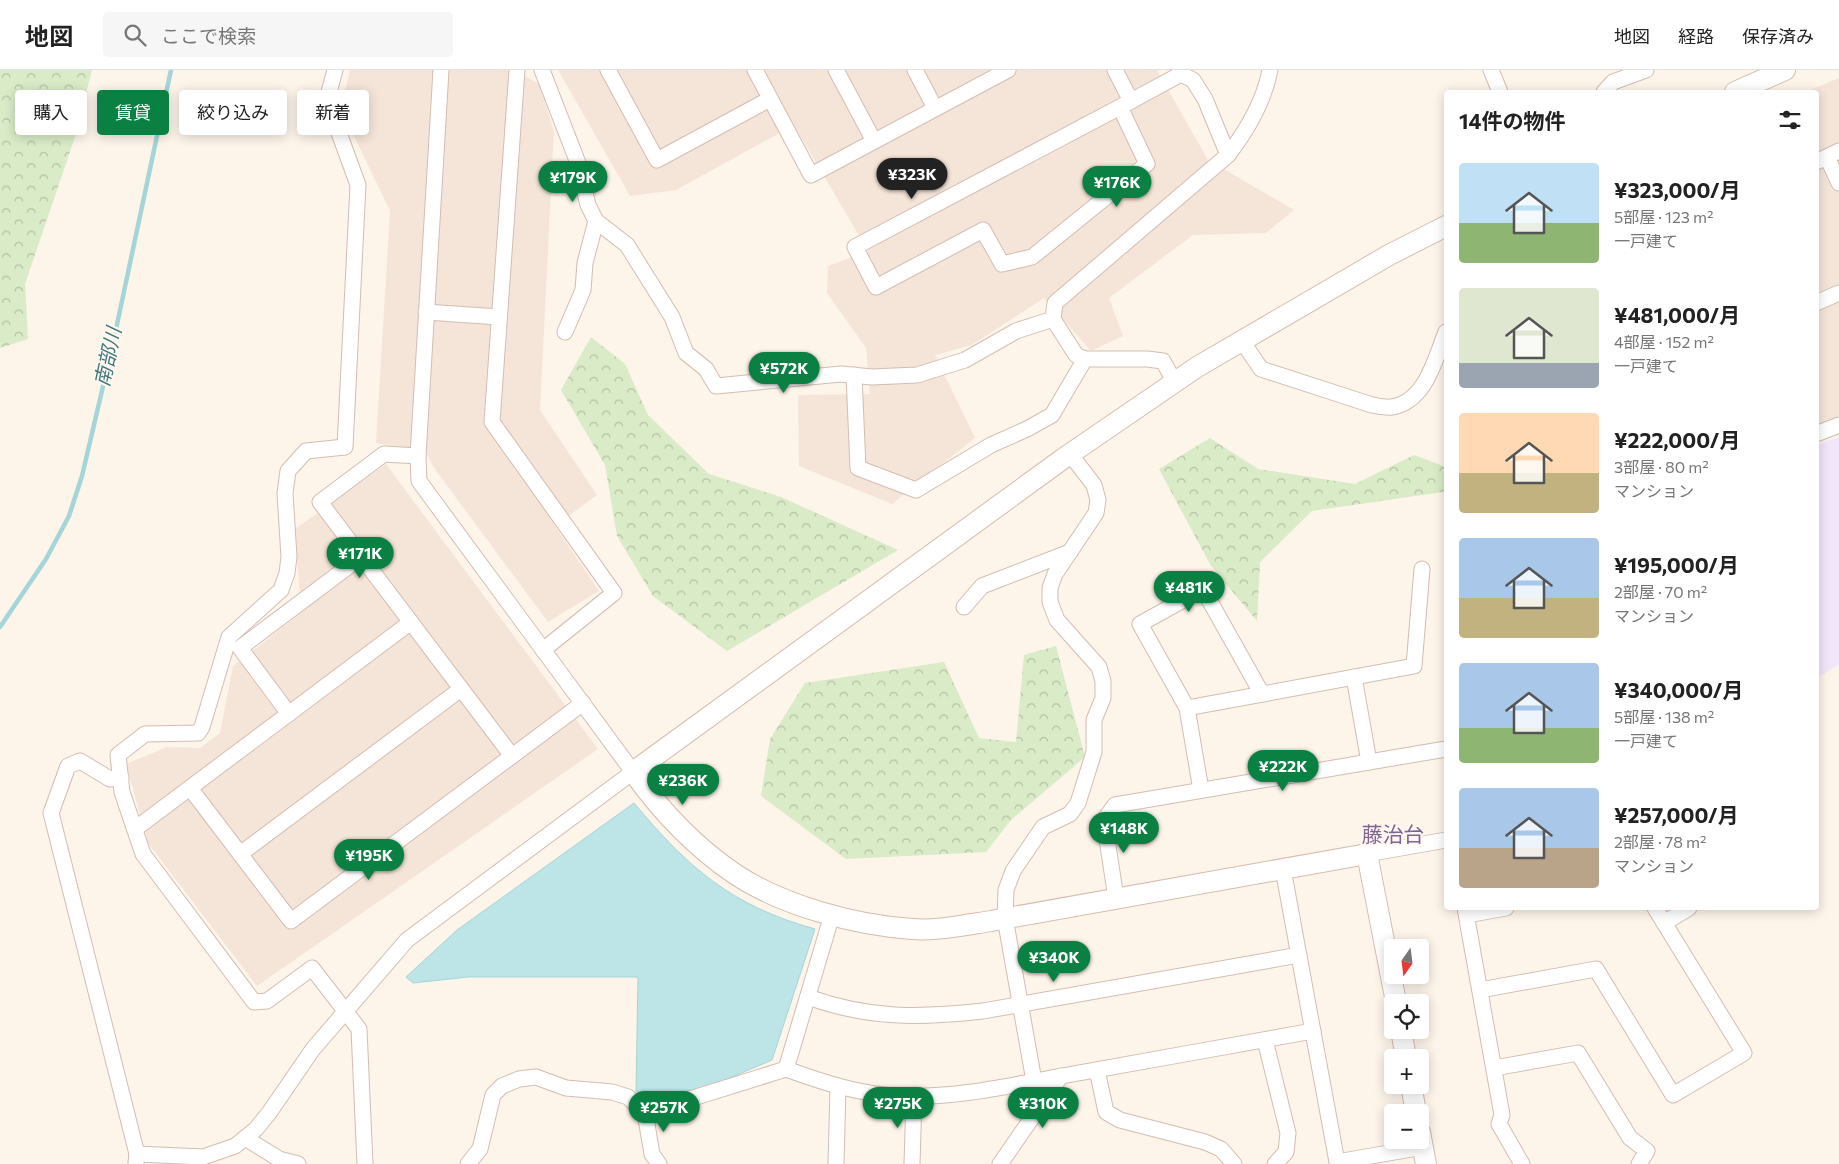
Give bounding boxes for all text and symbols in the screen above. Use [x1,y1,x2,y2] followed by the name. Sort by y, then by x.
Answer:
[103,12,453,57] search box
[25,21,73,50] text: 地図
[121,21,149,49] icon: search
[161,24,256,47] text: ここで検索
[1614,25,1650,47] text: 地図
[1678,25,1714,47] text: 経路
[1742,25,1814,47] text: 保存済み
[15,90,87,135] chip: 購入
[97,90,169,135] chip: 賃貸
[179,90,287,135] chip: 絞り込み
[297,90,369,135] chip: 新着
[1776,106,1804,134] icon: filters
[1459,108,1565,133] text: 14件の物件
[877,158,947,200] pin: ¥323K
[538,160,608,203] pin: ¥179K
[887,164,937,183] text: ¥323K
[1082,166,1152,208] pin: ¥176K
[549,167,597,186] text: ¥179K
[1093,172,1141,191] text: ¥176K
[1614,177,1740,202] text: ¥323,000/月
[1499,183,1559,243] icon: home
[1614,207,1713,226] text: 5部屋 · 123 m²
[1614,231,1678,250] text: 一戸建て
[1614,302,1740,327] text: ¥481,000/月
[1499,308,1559,368] icon: home
[89,323,125,389] water label: 南部川
[1614,332,1714,351] text: 4部屋 · 152 m²
[749,352,819,394] pin: ¥572K
[1614,356,1678,375] text: 一戸建て
[760,358,808,377] text: ¥572K
[1614,427,1740,452] text: ¥222,000/月
[1499,433,1559,493] icon: home
[1614,457,1709,476] text: 3部屋 · 80 m²
[1614,481,1694,500] text: マンション
[325,536,395,579] pin: ¥171K
[338,543,382,562] text: ¥171K
[1614,552,1739,577] text: ¥195,000/月
[1499,558,1559,618] icon: home
[1154,570,1224,613] pin: ¥481K
[1165,577,1213,596] text: ¥481K
[1614,582,1707,601] text: 2部屋 · 70 m²
[1614,606,1694,625] text: マンション
[1614,677,1743,702] text: ¥340,000/月
[1499,683,1559,743] icon: home
[1614,707,1714,726] text: 5部屋 · 138 m²
[1614,731,1678,750] text: 一戸建て
[1248,750,1318,792] pin: ¥222K
[1259,756,1307,775] text: ¥222K
[648,764,718,806] pin: ¥236K
[658,770,708,789] text: ¥236K
[1614,802,1739,827] text: ¥257,000/月
[1499,808,1559,868] icon: home
[1089,812,1159,854] pin: ¥148K
[1100,818,1148,837] text: ¥148K
[1362,821,1425,846] district label: 藤治台
[1614,832,1706,851] text: 2部屋 · 78 m²
[334,838,404,881] pin: ¥195K
[345,845,393,864] text: ¥195K
[1614,856,1694,875] text: マンション
[1384,939,1429,984] north arrow
[1384,939,1429,1149] map controls
[1019,940,1089,983] pin: ¥340K
[1028,947,1080,966] text: ¥340K
[1384,994,1429,1039] button: locate
[1384,1049,1429,1094] button: +
[863,1086,933,1129] pin: ¥275K
[1008,1086,1078,1129] pin: ¥310K
[629,1090,699,1133] pin: ¥257K
[874,1093,922,1112] text: ¥275K
[1019,1093,1067,1112] text: ¥310K
[640,1097,688,1116] text: ¥257K
[1384,1104,1429,1149] button: −

